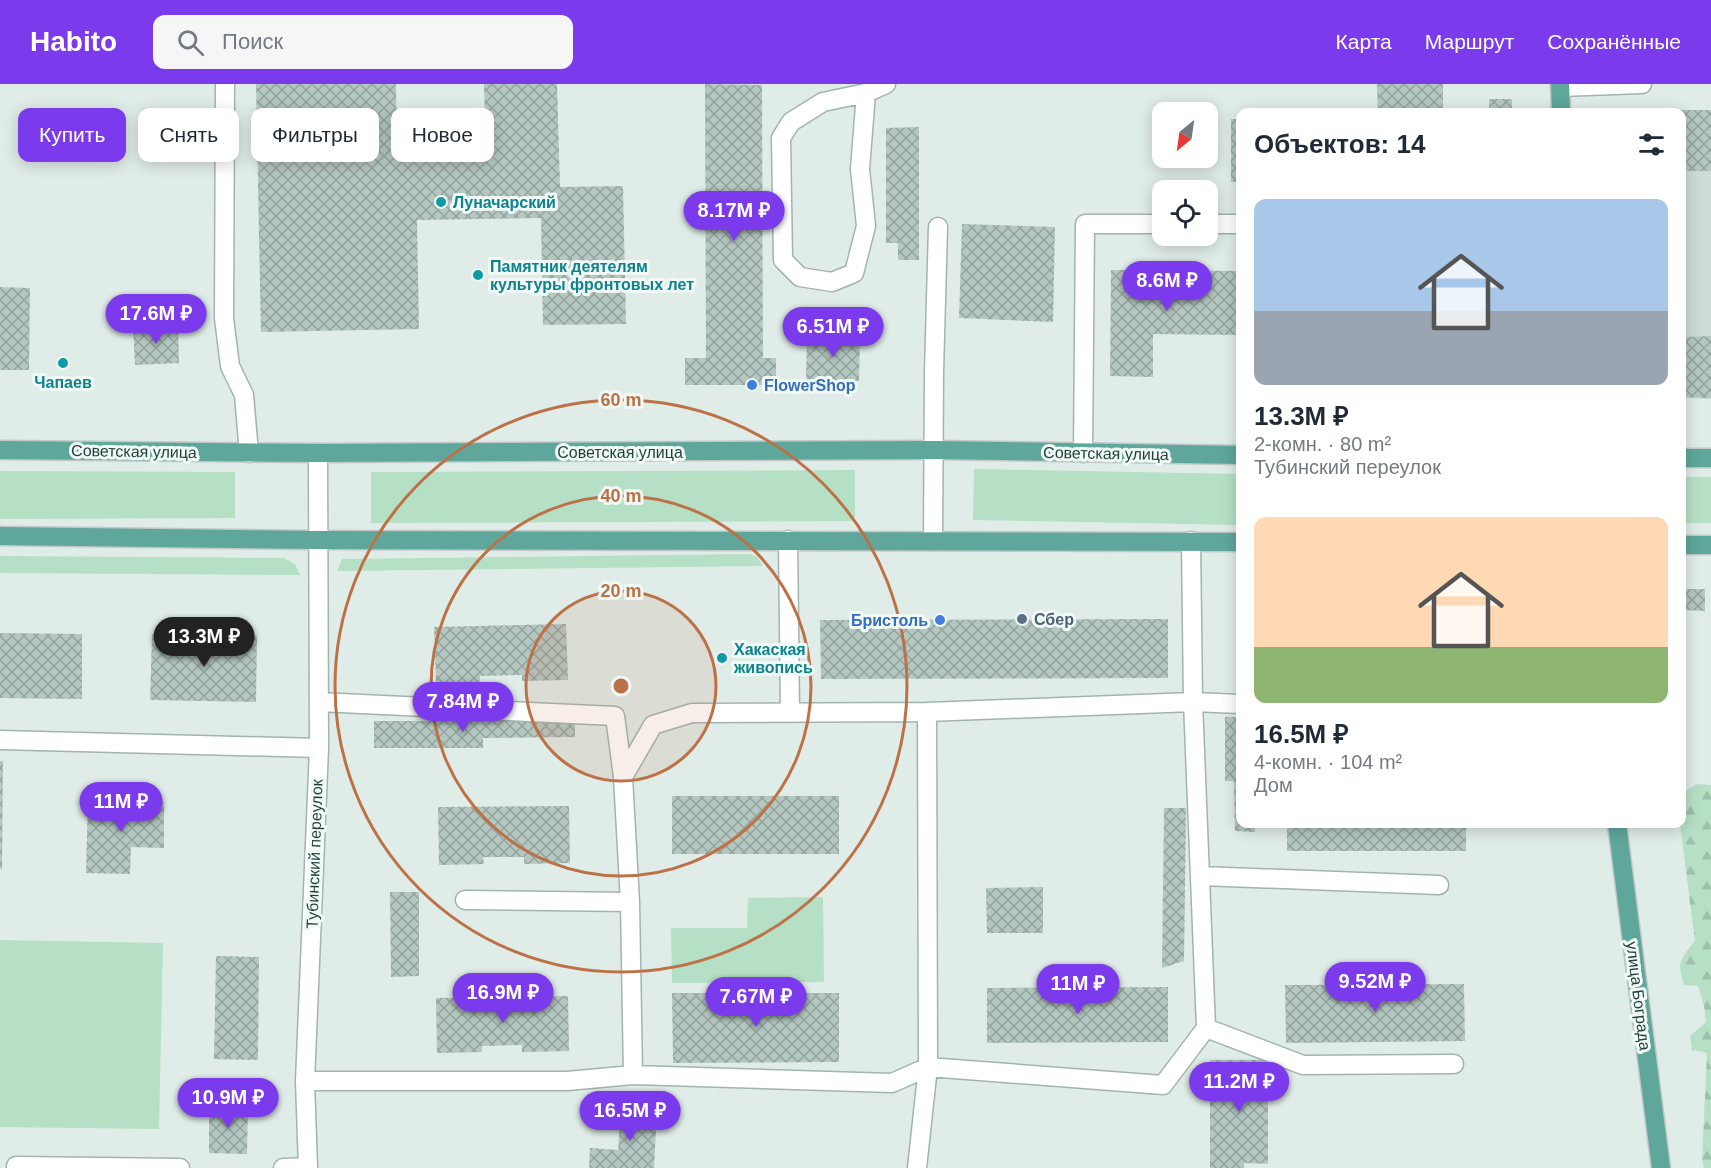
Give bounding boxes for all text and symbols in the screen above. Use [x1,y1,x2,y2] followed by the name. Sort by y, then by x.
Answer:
[153,15,573,69] search box
[30,26,117,57] text: Habito
[174,26,207,59] icon: search
[222,29,283,54] text: Поиск
[1336,30,1392,53] text: Карта
[1425,30,1514,53] text: Маршрут
[1547,30,1681,53] text: Сохранённые
[1152,102,1218,168] north arrow
[1152,102,1218,246] map controls
[18,108,126,162] chip: Купить
[138,108,239,162] chip: Снять
[251,108,379,162] chip: Фильтры
[391,108,494,162] chip: Новое
[1635,128,1668,161] icon: filters
[1254,129,1425,159] text: Объектов: 14
[1152,180,1218,246] button: locate
[679,191,789,242] pin: 8.17M ₽
[453,194,556,211] place label: Луначарский
[434,195,448,209] marker: Луначарский
[698,199,770,221] text: 8.17M ₽
[1407,238,1515,346] icon: home
[490,258,694,293] place label: Памятник деятелям культуры фронтовых лет
[1118,261,1216,312] pin: 8.6M ₽
[471,268,485,282] marker: Памятник деятелям культуры фронтовых лет
[1136,269,1198,291] text: 8.6M ₽
[101,294,211,345] pin: 17.6M ₽
[120,302,192,324] text: 17.6M ₽
[778,307,888,358] pin: 6.51M ₽
[797,315,869,337] text: 6.51M ₽
[56,356,70,370] marker: Чапаев
[34,374,92,391] place label: Чапаев
[764,377,856,394] place label: FlowerShop
[745,378,759,392] marker: FlowerShop
[600,390,642,410] text: 60 m
[1254,401,1349,431] text: 13.3M ₽
[1254,433,1391,455] text: 2-комн. · 80 m²
[71,442,197,461] street label: Советская улица
[557,444,683,461] street label: Советская улица
[1043,444,1169,463] street label: Советская улица
[1254,456,1441,478] text: Тубинский переулок
[600,486,642,506] text: 40 m
[1407,556,1515,664] icon: home
[600,581,642,601] text: 20 m
[1034,611,1074,628] place label: Сбер
[851,612,928,629] place label: Бристоль
[1015,612,1029,626] marker: Сбер
[933,613,947,627] marker: Бристоль
[149,617,259,668] pin: 13.3M ₽
[168,625,240,647] text: 13.3M ₽
[733,641,813,676] place label: Хакаская живопись
[715,651,729,665] marker: Хакаская живопись
[611,676,631,696] centre of rings
[408,682,518,733] pin: 7.84M ₽
[427,690,499,712] text: 7.84M ₽
[1254,719,1349,749] text: 16.5M ₽
[1254,751,1402,773] text: 4-комн. · 104 m²
[1254,774,1293,796] text: Дом
[303,778,326,929] street label: Тубинский переулок
[79,782,163,833] pin: 11M ₽
[94,790,149,812] text: 11M ₽
[1623,941,1654,1052] street label: улица Бограда
[1320,962,1430,1013] pin: 9.52M ₽
[1036,964,1120,1015] pin: 11M ₽
[1339,970,1411,992] text: 9.52M ₽
[1051,972,1106,994] text: 11M ₽
[448,973,558,1024] pin: 16.9M ₽
[701,977,811,1028] pin: 7.67M ₽
[467,981,539,1003] text: 16.9M ₽
[720,985,792,1007] text: 7.67M ₽
[1184,1062,1294,1113] pin: 11.2M ₽
[1203,1070,1275,1092] text: 11.2M ₽
[173,1078,283,1129] pin: 10.9M ₽
[192,1086,264,1108] text: 10.9M ₽
[575,1091,685,1142] pin: 16.5M ₽
[594,1099,666,1121] text: 16.5M ₽

